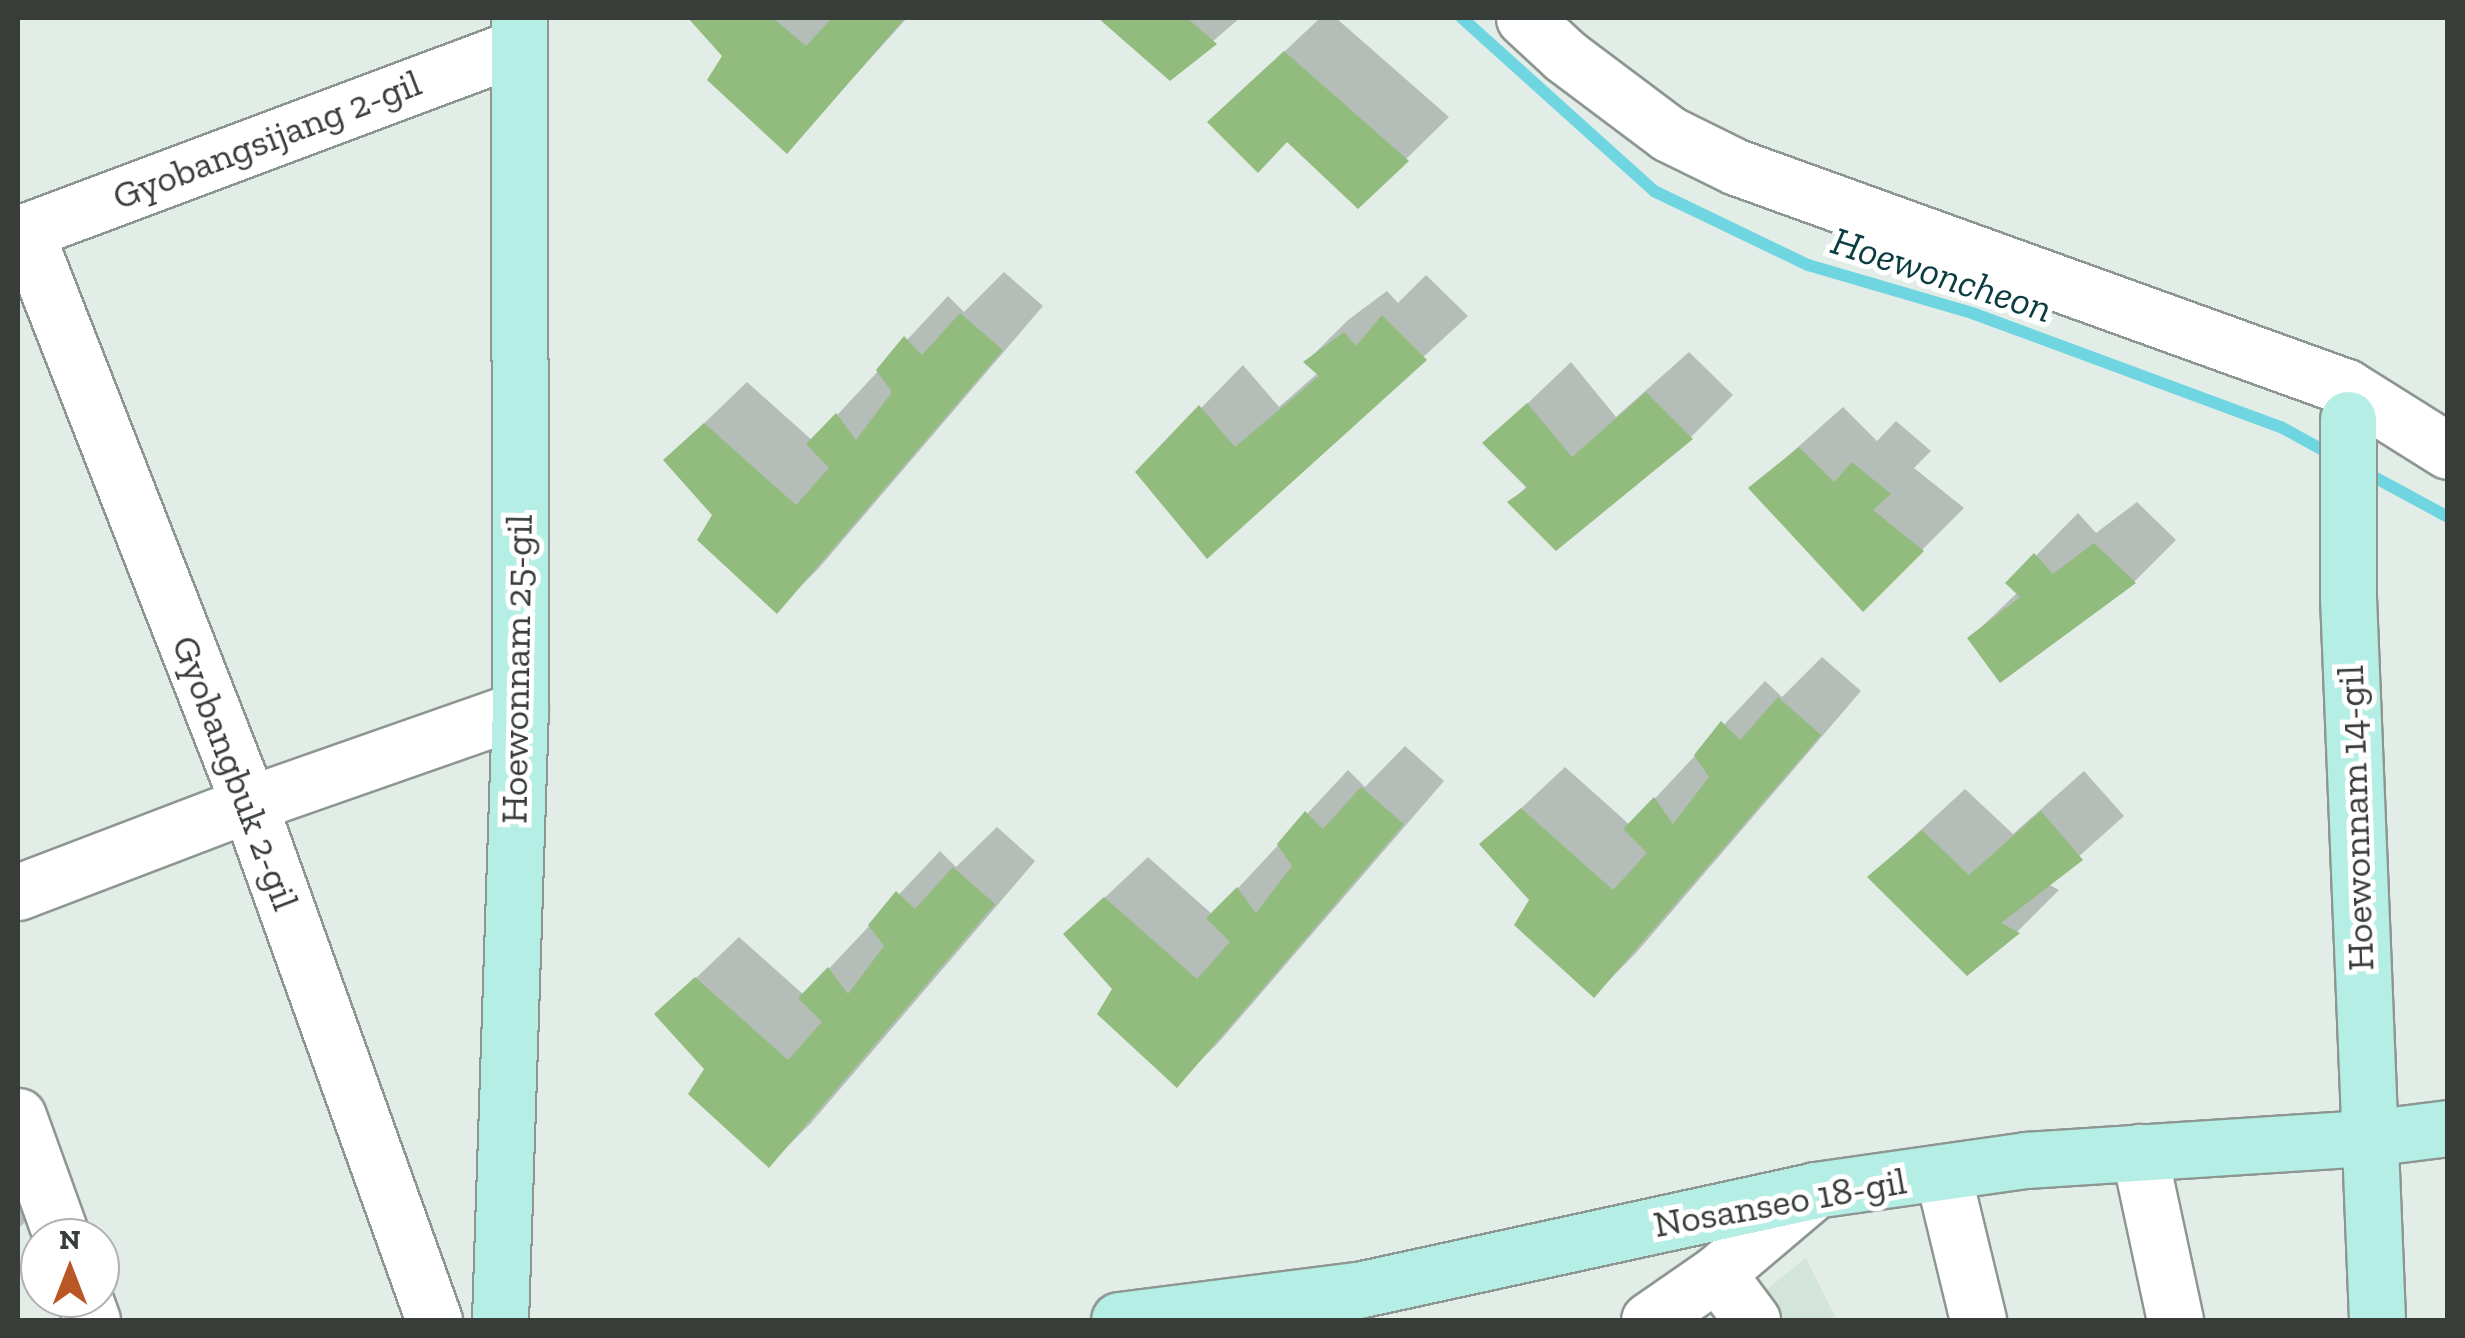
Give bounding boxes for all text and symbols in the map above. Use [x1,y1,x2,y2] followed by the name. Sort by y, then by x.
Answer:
[106,60,428,220] street label: Gyobangsijang 2-gil
[1826,216,2058,332] water label: Hoewoncheon
[492,514,542,824] street label: Hoewonnam 25-gil
[162,629,308,917] street label: Gyobangbuk 2-gil
[2328,664,2384,972] street label: Hoewonnam 14-gil
[1650,1158,1910,1248] street label: Nosanseo 18-gil
[20,1218,120,1318] north arrow
[59,1223,81,1256] text: N

